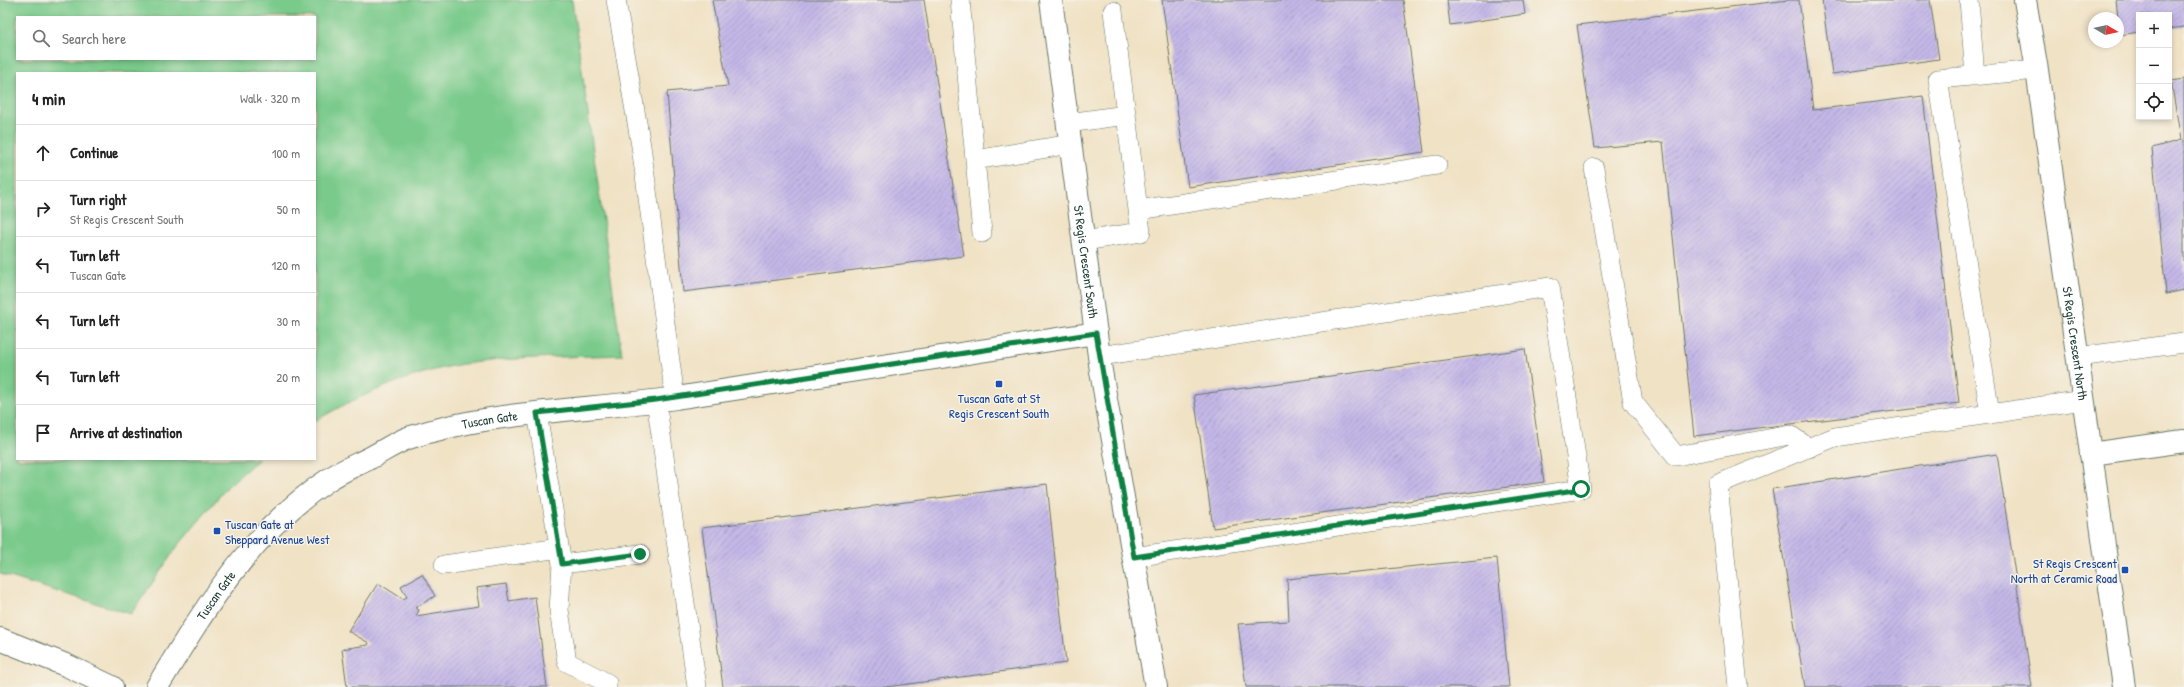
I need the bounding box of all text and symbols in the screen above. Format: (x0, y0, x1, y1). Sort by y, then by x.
north arrow (2088, 12, 2124, 48)
map controls (2136, 12, 2172, 120)
button: + (2136, 12, 2172, 48)
search box (16, 16, 316, 60)
icon: search (30, 27, 52, 49)
text: Search here (62, 28, 126, 49)
button: − (2136, 48, 2172, 84)
button: locate (2136, 84, 2172, 120)
text: 4 min (32, 87, 65, 110)
text: Walk · 320 m (240, 89, 300, 107)
icon: ahead (32, 142, 54, 164)
text: Continue (70, 142, 118, 163)
text: 100 m (272, 144, 300, 162)
text: Turn right (70, 189, 126, 210)
icon: right (32, 198, 54, 220)
text: 50 m (277, 200, 300, 218)
street label: St Regis Crescent South (1070, 204, 1103, 320)
text: St Regis Crescent South (70, 210, 183, 228)
text: Turn left (70, 245, 120, 266)
icon: left (32, 254, 54, 276)
text: 120 m (272, 256, 300, 274)
text: Tuscan Gate (70, 266, 126, 284)
street label: St Regis Crescent North (2059, 285, 2093, 402)
icon: left (32, 310, 54, 332)
text: Turn left (70, 310, 120, 331)
text: 30 m (277, 312, 300, 330)
icon: left (32, 366, 54, 388)
text: Turn left (70, 366, 120, 387)
text: 20 m (276, 368, 300, 386)
marker: Tuscan Gate at St Regis Crescent South (994, 379, 1004, 389)
place label: Tuscan Gate at St Regis Crescent South (949, 389, 1050, 422)
street label: Tuscan Gate (460, 406, 519, 433)
icon: arrive (32, 422, 54, 444)
text: Arrive at destination (70, 422, 182, 443)
route start (1572, 480, 1590, 498)
place label: Tuscan Gate at Sheppard Avenue West (225, 515, 330, 548)
marker: Tuscan Gate at Sheppard Avenue West (212, 526, 222, 536)
route end (631, 545, 649, 563)
place label: St Regis Crescent North at Ceramic Road (2011, 554, 2118, 587)
marker: St Regis Crescent North at Ceramic Road (2120, 565, 2130, 575)
street label: Tuscan Gate (192, 567, 239, 623)

